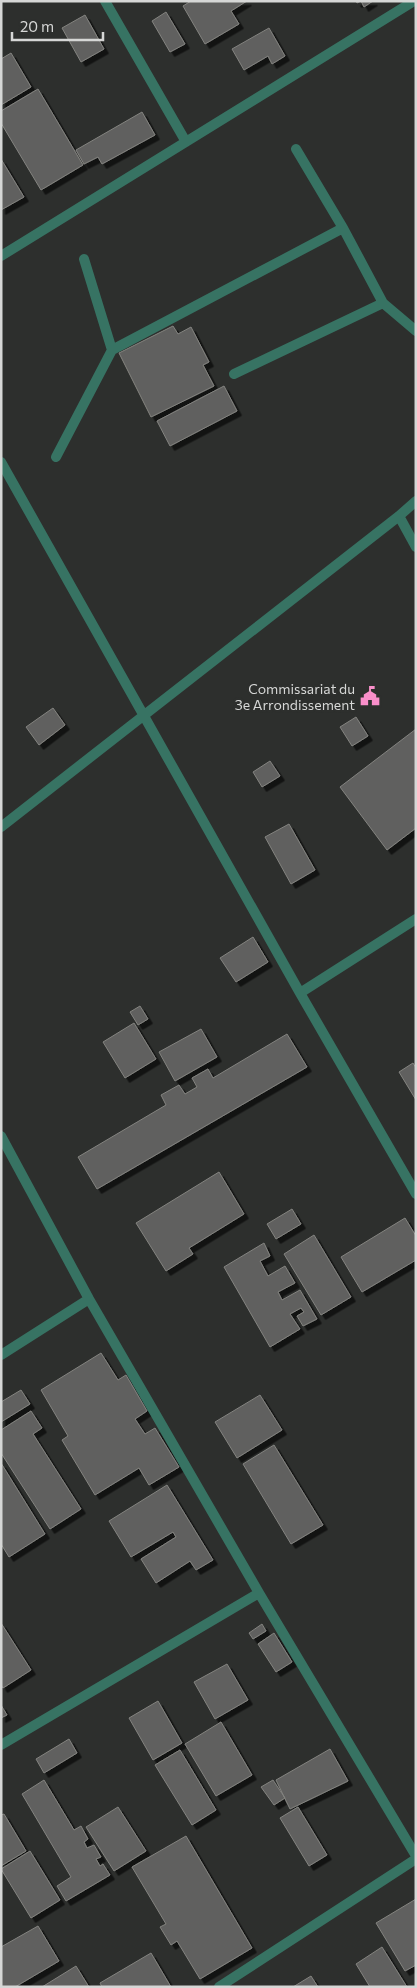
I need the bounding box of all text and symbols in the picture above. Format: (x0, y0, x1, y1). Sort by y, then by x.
scale bar (12, 10, 104, 42)
text: 20 m (20, 17, 54, 35)
place label: Commissariat du 3e Arrondissement (235, 680, 355, 713)
public building icon: Commissariat du 3e Arrondissement (359, 685, 381, 707)

